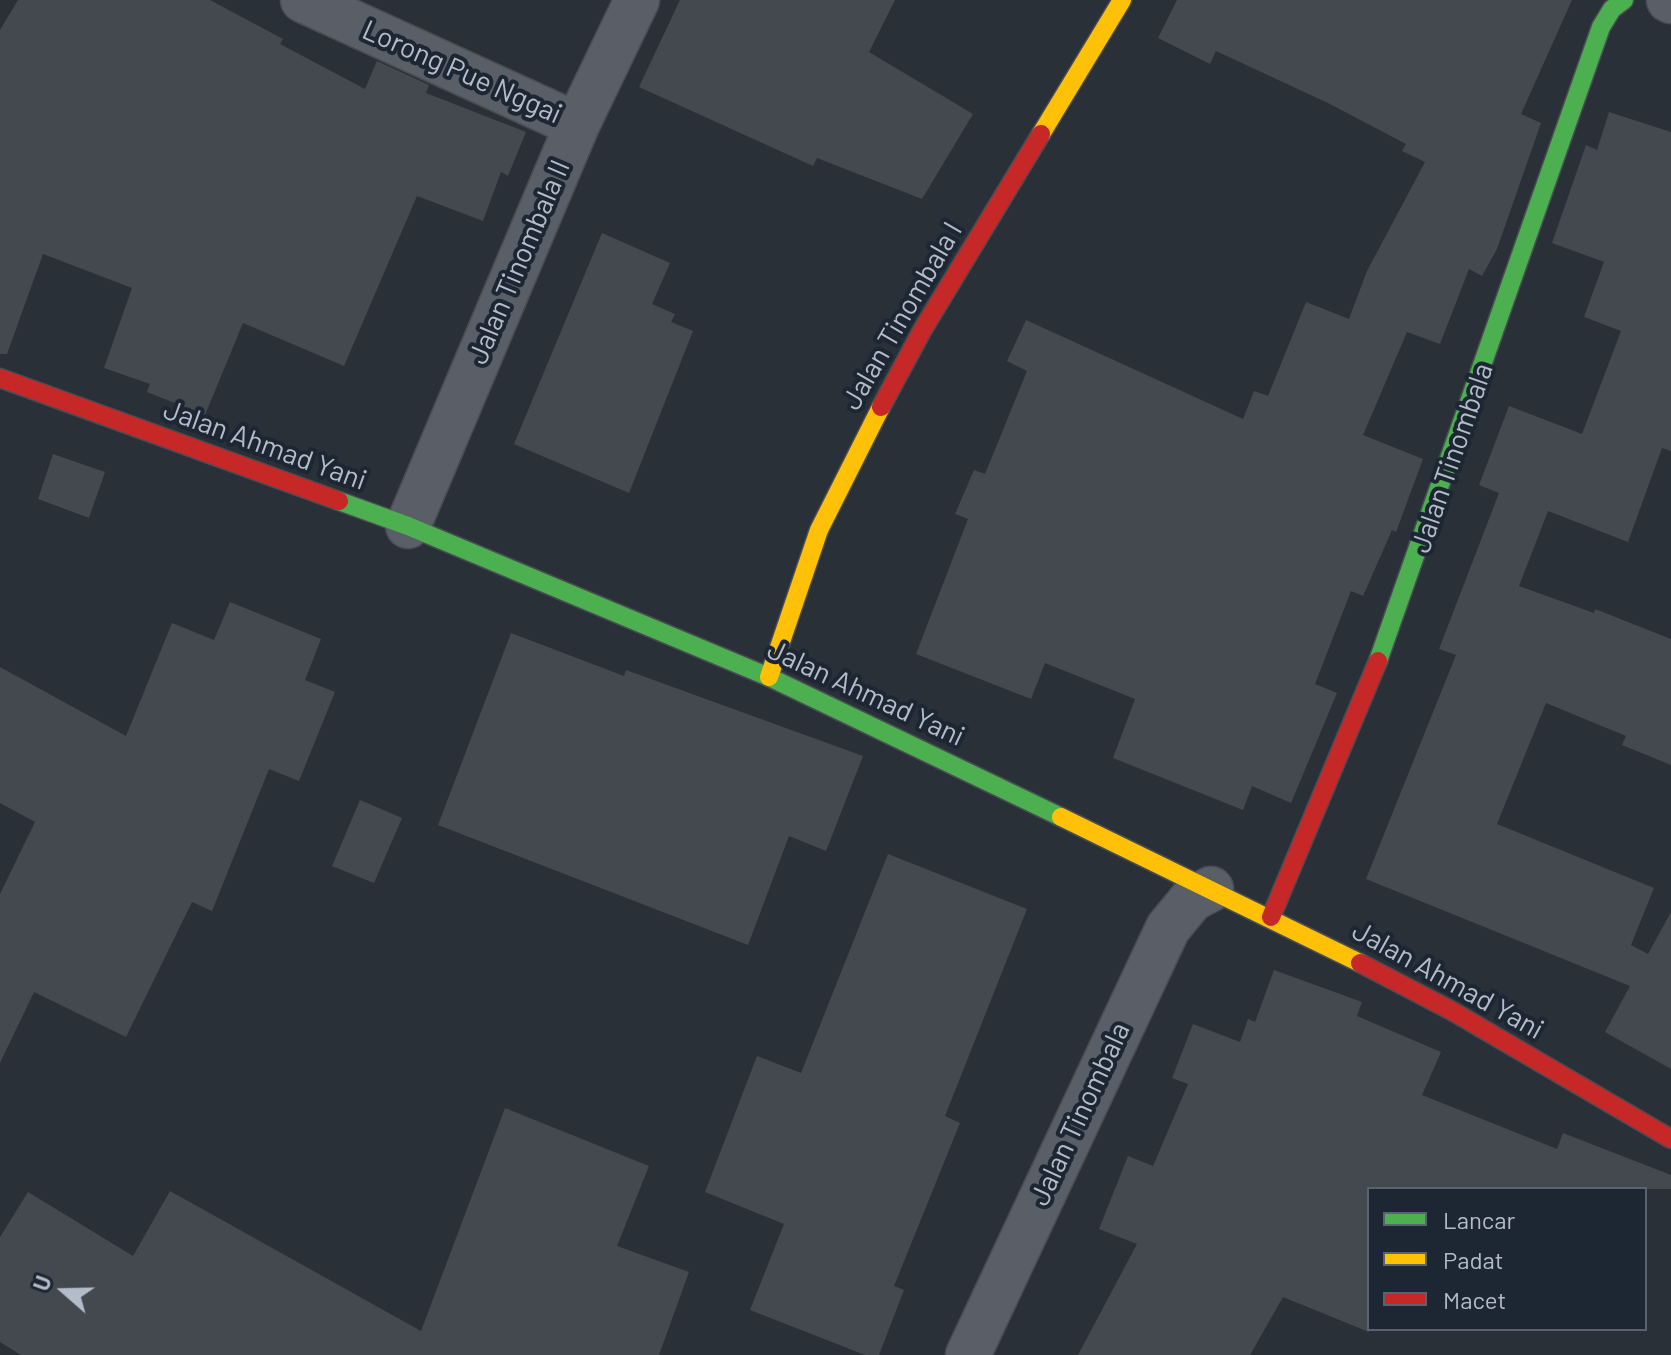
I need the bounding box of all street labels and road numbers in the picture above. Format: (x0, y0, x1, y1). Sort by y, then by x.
street label: Lorong Pue Nggai (357, 13, 567, 131)
street label: Jalan Tinombala II (461, 155, 577, 369)
street label: Jalan Tinombala I (835, 216, 969, 416)
street label: Jalan Tinombala (1404, 359, 1500, 557)
street label: Jalan Ahmad Yani (159, 393, 371, 497)
street label: Jalan Ahmad Yani (762, 633, 970, 753)
street label: Jalan Ahmad Yani (1346, 914, 1550, 1046)
street label: Jalan Tinombala (1023, 1017, 1137, 1211)

